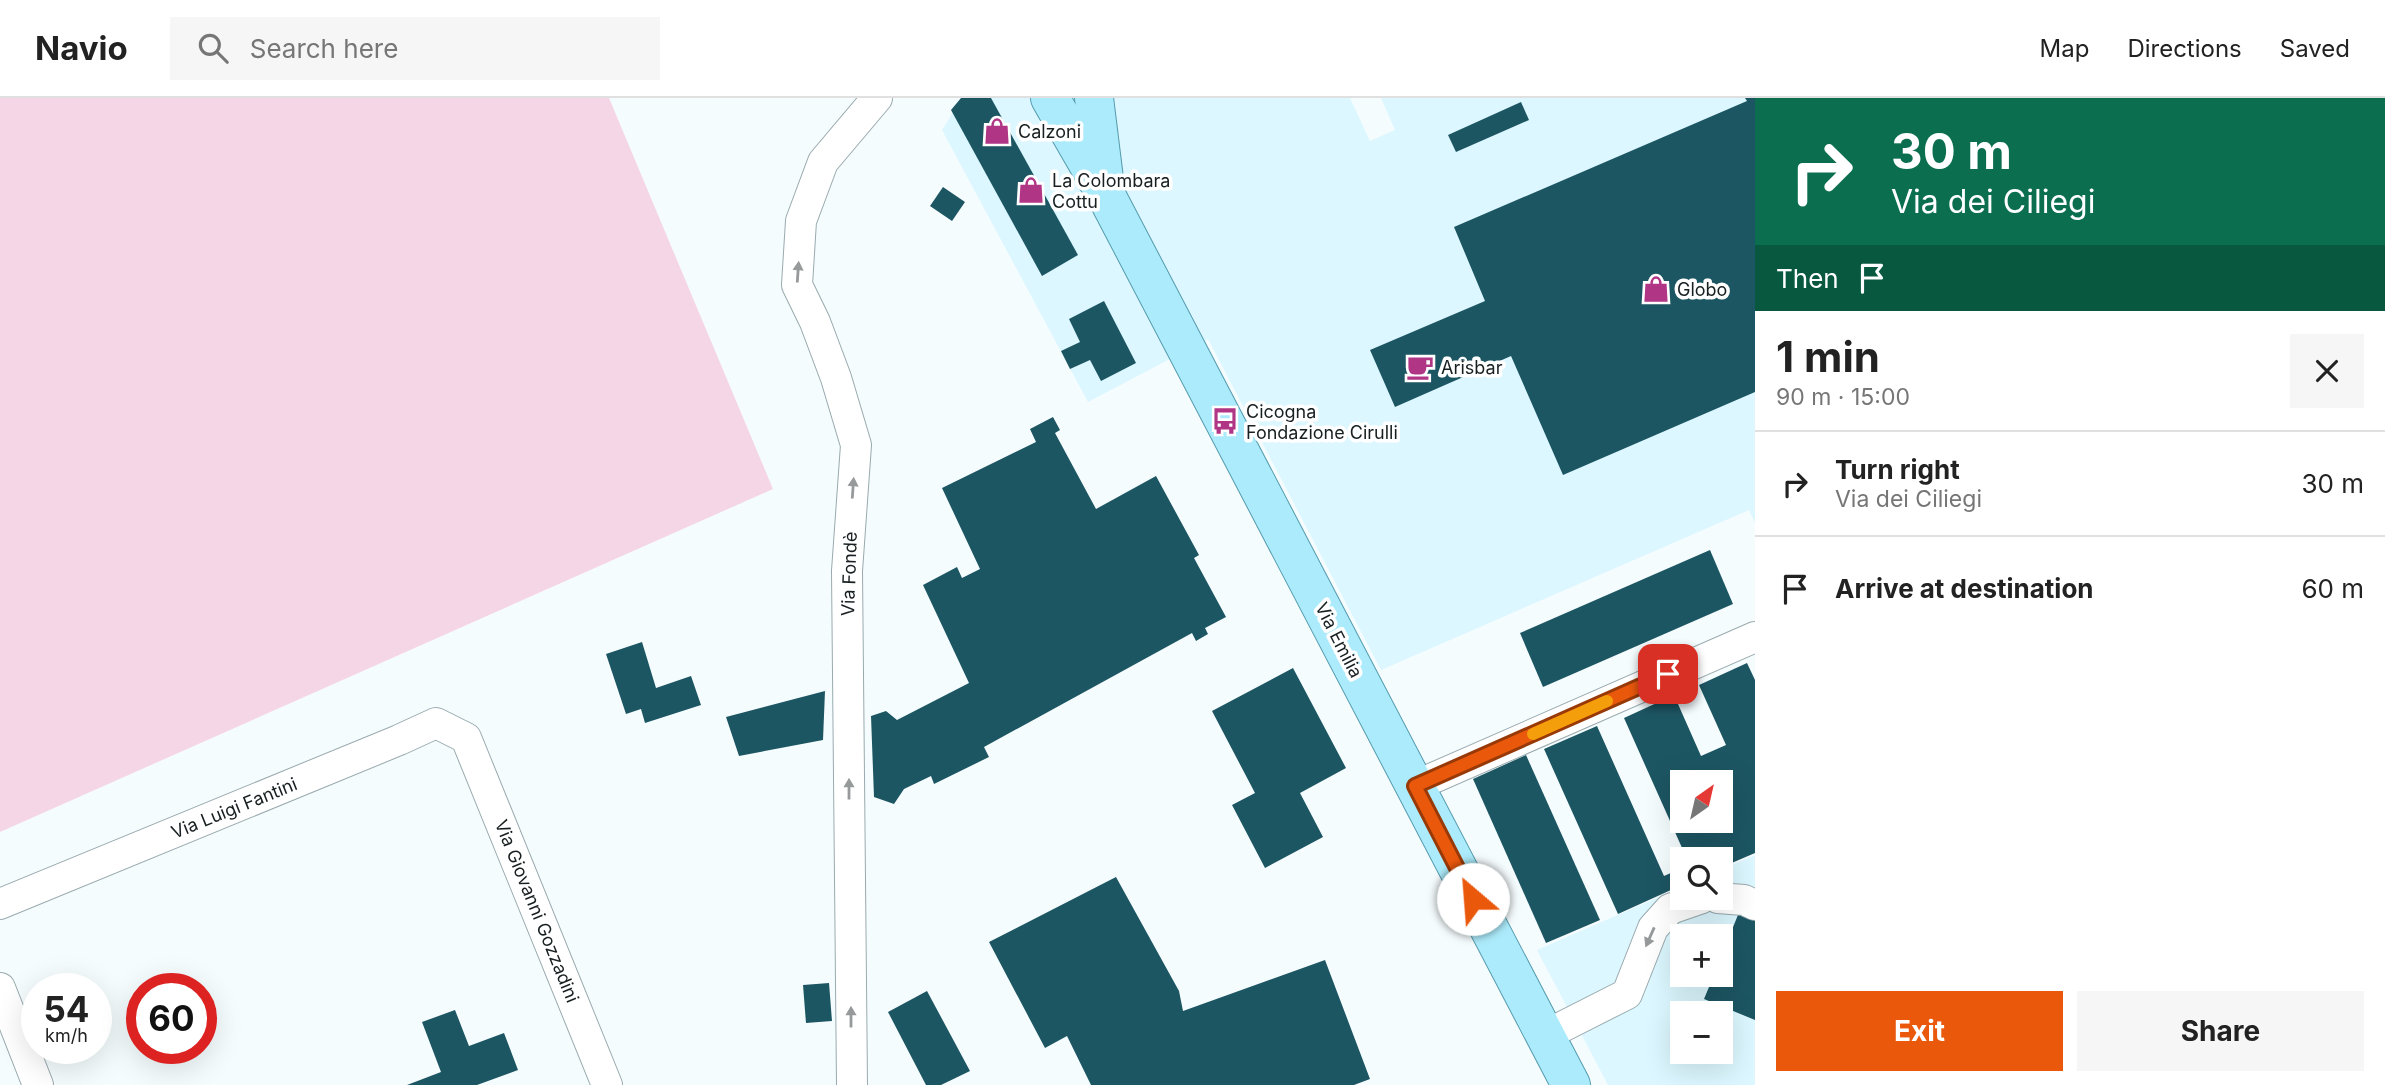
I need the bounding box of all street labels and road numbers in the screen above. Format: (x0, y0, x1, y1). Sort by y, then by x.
street label: Via Fondè (837, 531, 861, 617)
street label: Via Emilia (1311, 599, 1367, 681)
street label: Via Luigi Fantini (168, 773, 300, 843)
street label: Via Giovanni Gozzadini (491, 817, 583, 1005)

